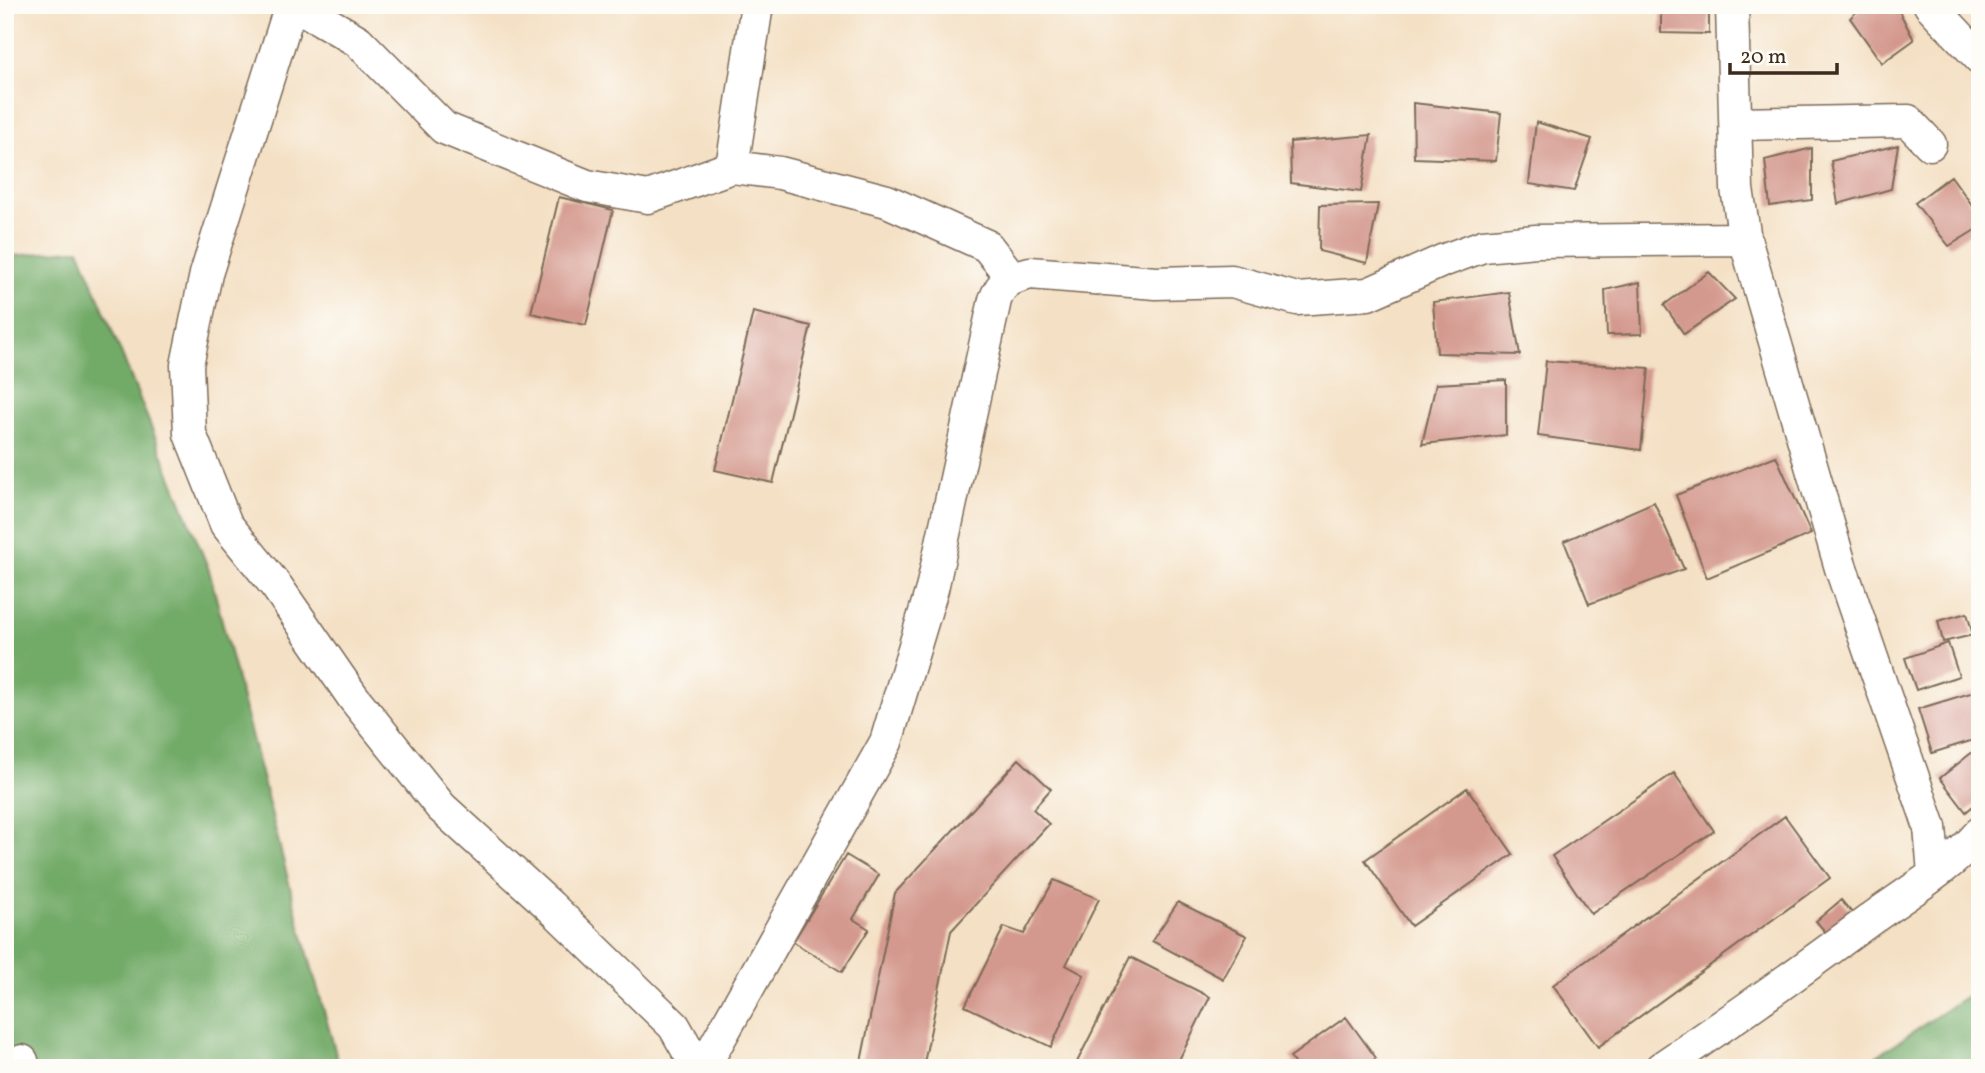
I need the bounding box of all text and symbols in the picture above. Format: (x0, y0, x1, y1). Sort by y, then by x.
scale bar (1730, 32, 1836, 76)
text: 20 m (1740, 43, 1786, 72)

